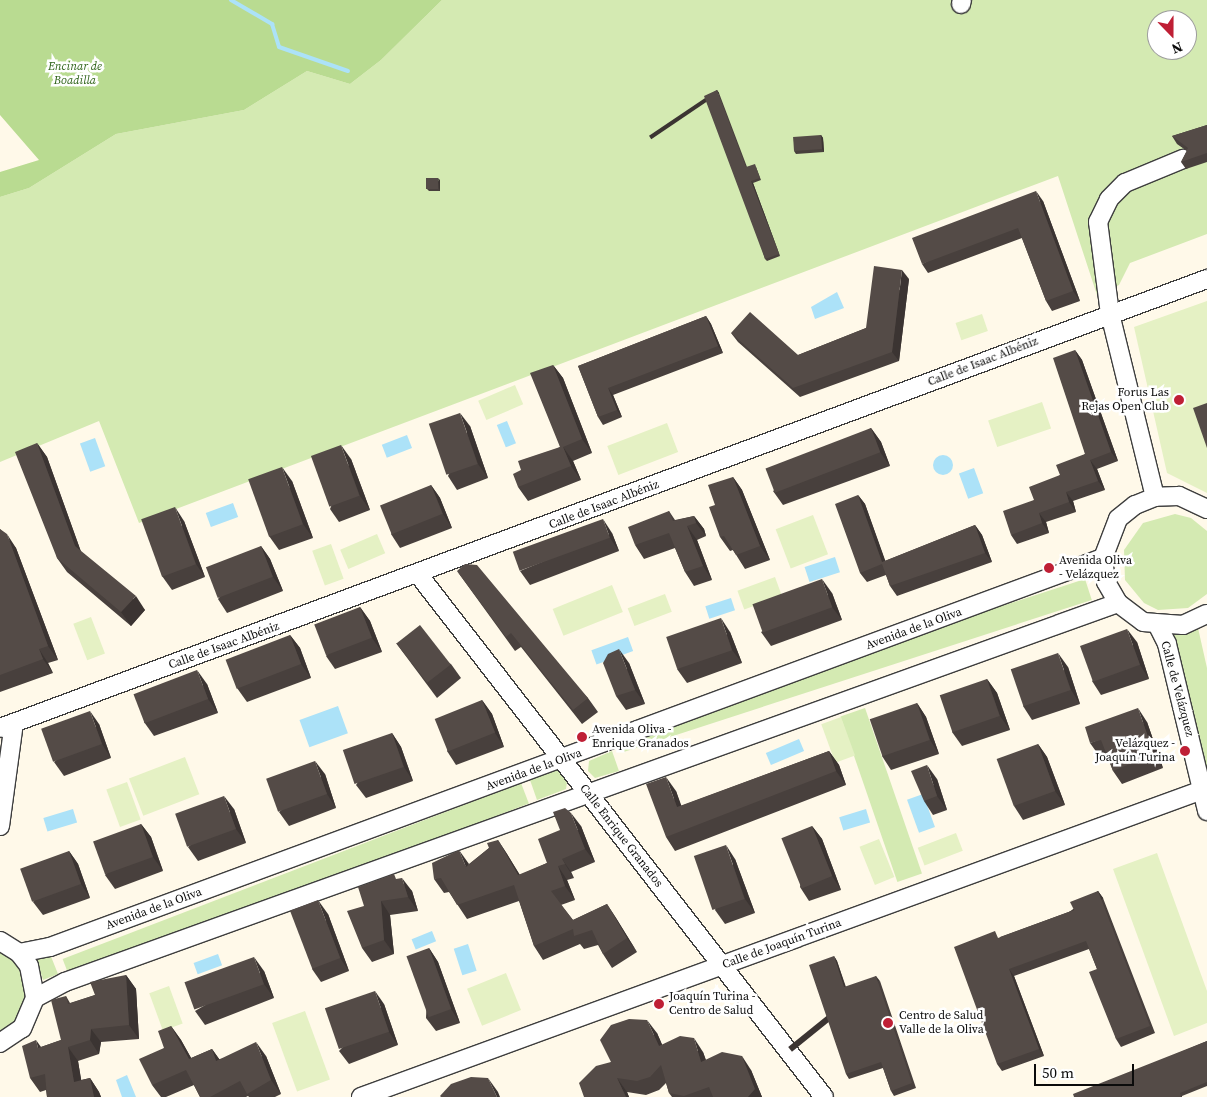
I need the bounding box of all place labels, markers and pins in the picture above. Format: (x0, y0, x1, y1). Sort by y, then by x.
place label: Forus Las Rejas Open Club (1081, 386, 1169, 414)
marker: Forus Las Rejas Open Club (1173, 394, 1185, 406)
place label: Avenida Oliva - Velázquez (1059, 554, 1132, 582)
marker: Avenida Oliva - Velázquez (1043, 562, 1055, 574)
place label: Avenida Oliva - Enrique Granados (592, 723, 689, 751)
marker: Avenida Oliva - Enrique Granados (576, 731, 588, 743)
place label: Velázquez - Joaquín Turina (1095, 737, 1175, 765)
marker: Velázquez - Joaquín Turina (1179, 745, 1191, 757)
place label: Joaquín Turina - Centro de Salud (669, 990, 756, 1018)
marker: Joaquín Turina - Centro de Salud (653, 998, 665, 1010)
place label: Centro de Salud Valle de la Oliva (899, 1009, 984, 1037)
marker: Centro de Salud Valle de la Oliva (881, 1016, 895, 1030)

